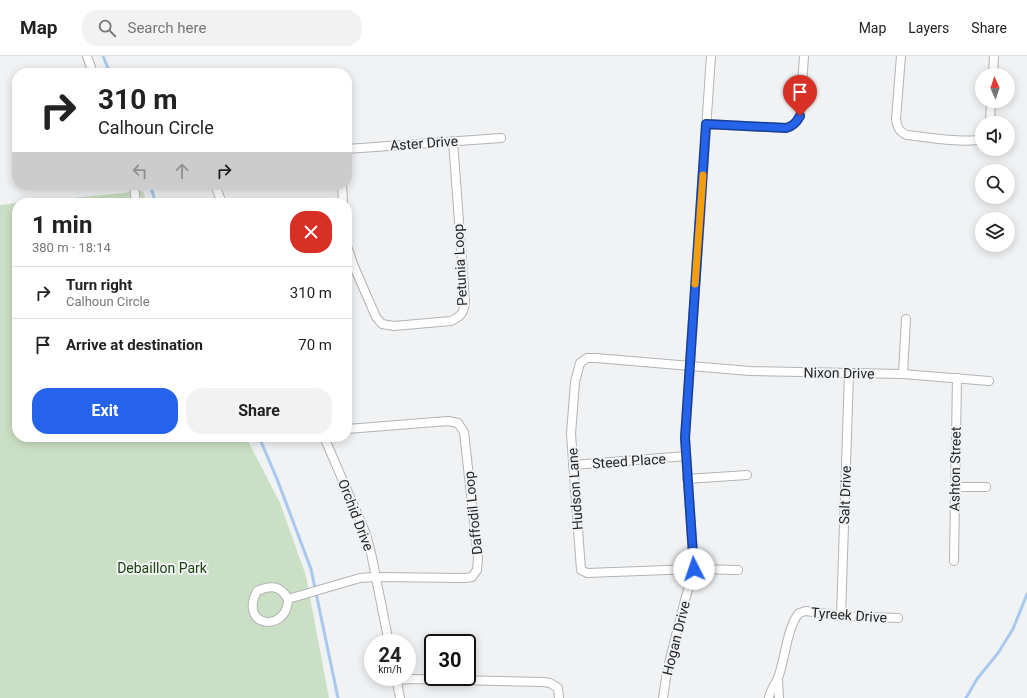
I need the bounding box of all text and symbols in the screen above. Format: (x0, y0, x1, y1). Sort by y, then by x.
search box (82, 10, 362, 46)
text: Map (20, 16, 58, 39)
icon: search (96, 17, 118, 39)
text: Search here (128, 19, 206, 37)
text: Map (859, 20, 886, 36)
text: Layers (908, 20, 949, 36)
text: Share (971, 20, 1007, 36)
north arrow (975, 68, 1015, 108)
map controls (975, 68, 1015, 252)
pin (783, 75, 817, 116)
icon: arrive (789, 81, 811, 103)
text: 310 m (98, 83, 177, 116)
icon: right (32, 84, 84, 136)
button: sound (975, 116, 1015, 156)
text: Calhoun Circle (98, 117, 214, 138)
street label: Aster Drive (390, 133, 458, 153)
icon: left (129, 160, 151, 182)
icon: ahead (171, 160, 193, 182)
icon: right (213, 160, 235, 182)
button: search (975, 164, 1015, 204)
text: 1 min (32, 211, 92, 239)
button: close (290, 211, 332, 253)
button: layers (975, 212, 1015, 252)
street label: Petunia Loop (450, 223, 470, 306)
text: 380 m · 18:14 (32, 240, 111, 255)
text: Turn right (66, 276, 132, 294)
icon: right (32, 282, 54, 304)
text: 310 m (290, 284, 332, 302)
text: Calhoun Circle (66, 294, 150, 309)
icon: arrive (32, 334, 54, 356)
text: Arrive at destination (66, 336, 203, 354)
text: 70 m (298, 336, 332, 354)
street label: Nixon Drive (803, 364, 875, 382)
button: Exit (32, 388, 178, 434)
button: Share (186, 388, 332, 434)
street label: Ashton Street (946, 426, 964, 511)
street label: Hudson Lane (564, 447, 586, 531)
street label: Steed Place (592, 450, 666, 472)
street label: Salt Drive (836, 465, 854, 525)
street label: Daffodil Loop (461, 470, 485, 556)
street label: Orchid Drive (335, 477, 377, 553)
position arrow (673, 548, 715, 590)
park label: Debaillon Park (117, 560, 208, 576)
street label: Hogan Drive (659, 599, 693, 677)
street label: Tyreek Drive (811, 604, 887, 626)
speed limit sign: 30 (424, 634, 476, 686)
text: 24 (379, 643, 401, 667)
text: km/h (378, 664, 402, 675)

